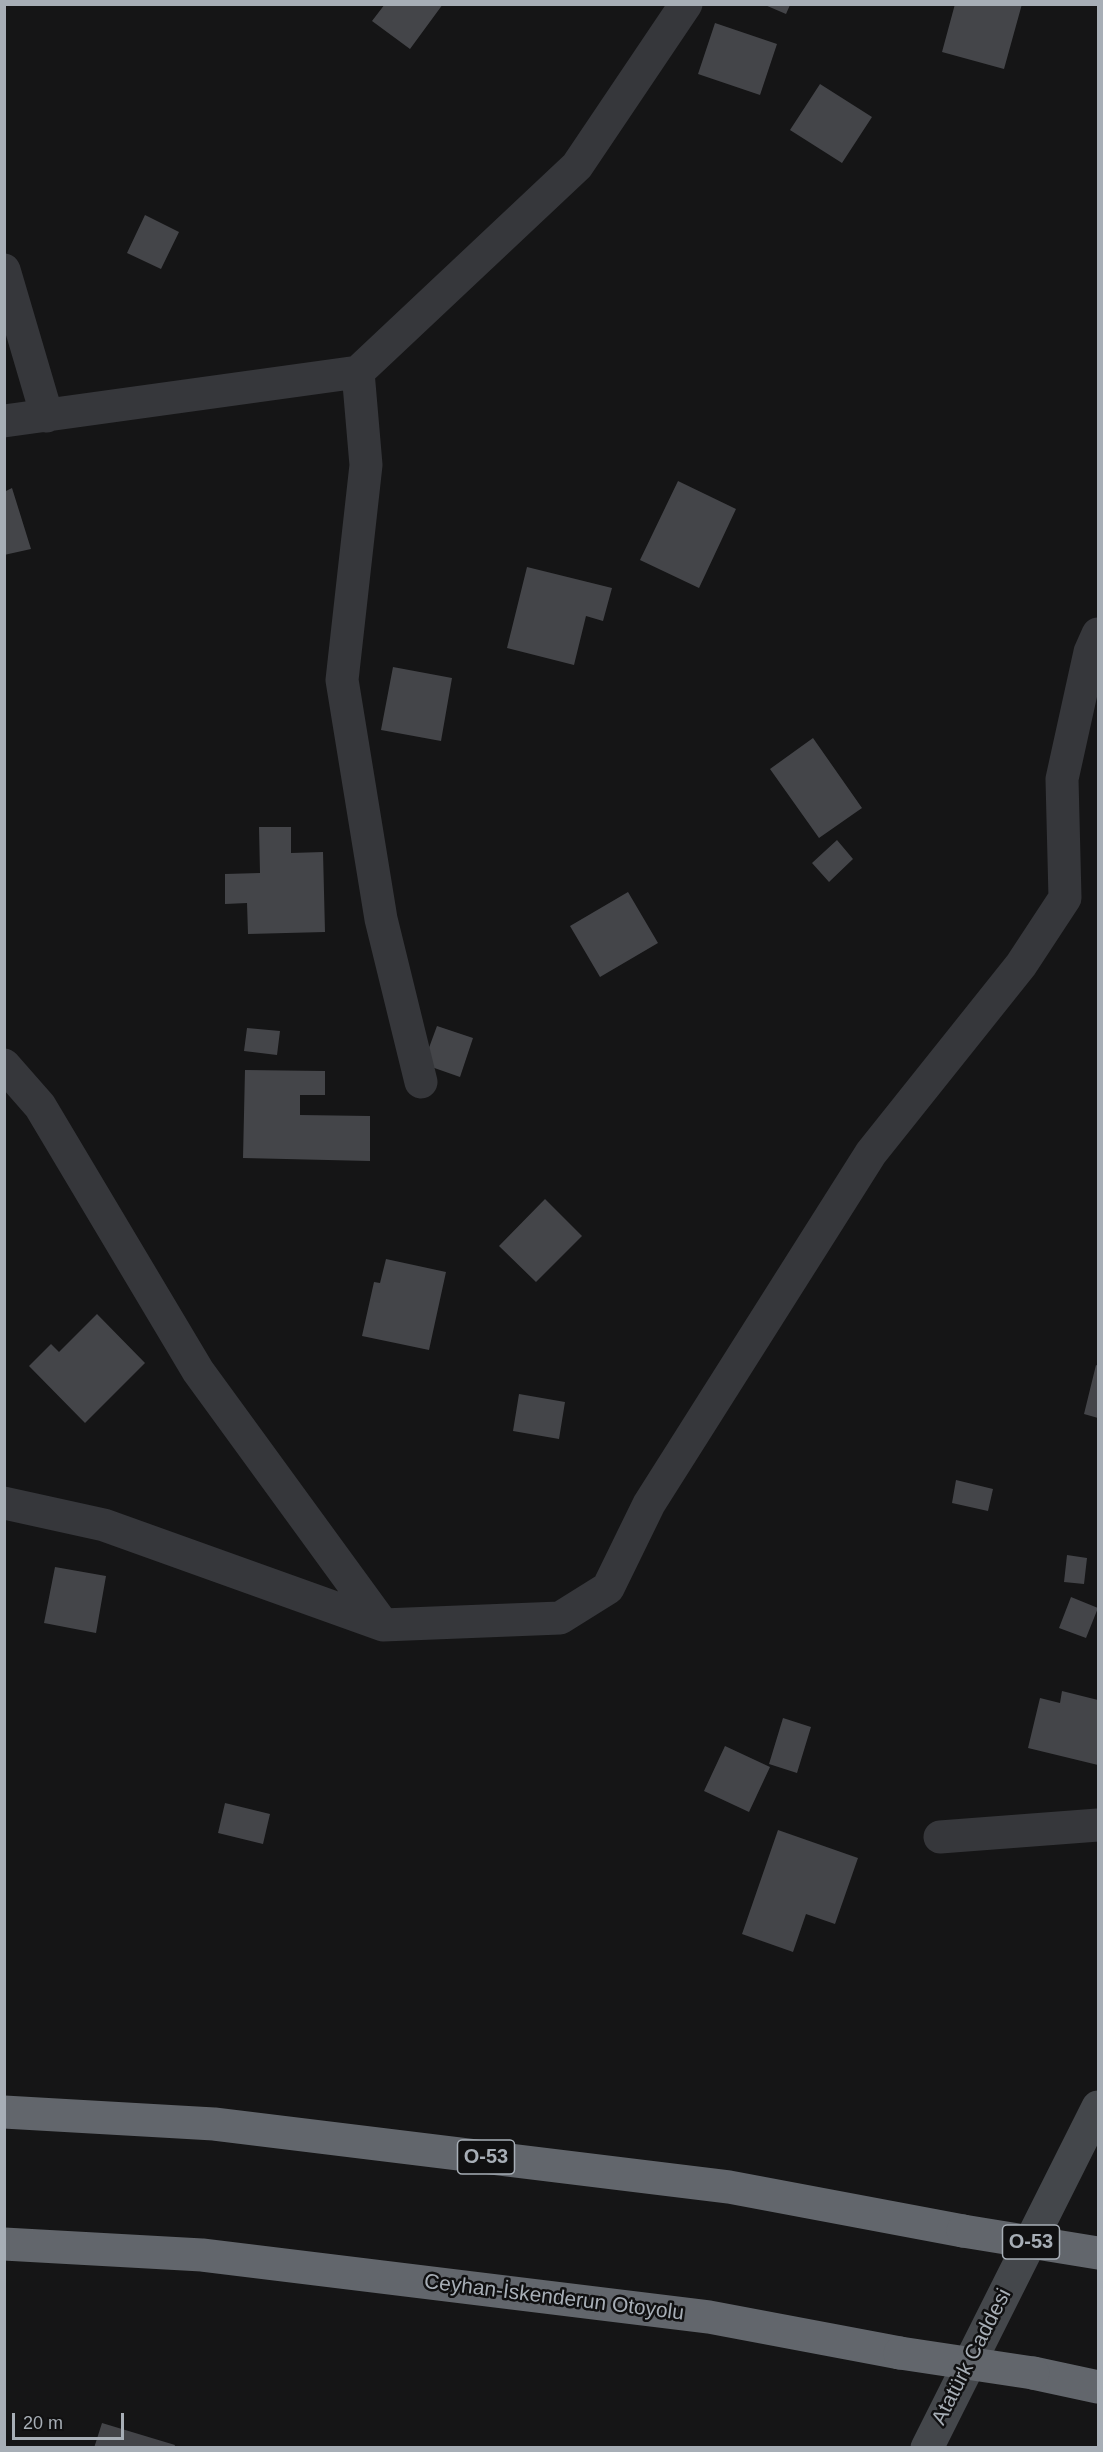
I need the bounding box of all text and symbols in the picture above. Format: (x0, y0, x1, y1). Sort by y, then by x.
road number: O-53 (458, 2140, 514, 2174)
road number: O-53 (1002, 2225, 1060, 2259)
street label: Ceyhan-İskenderun Otoyolu (423, 2270, 685, 2326)
street label: Atatürk Caddesi (927, 2285, 1017, 2429)
scale bar (15, 2401, 128, 2439)
text: 20 m (23, 2413, 63, 2433)

